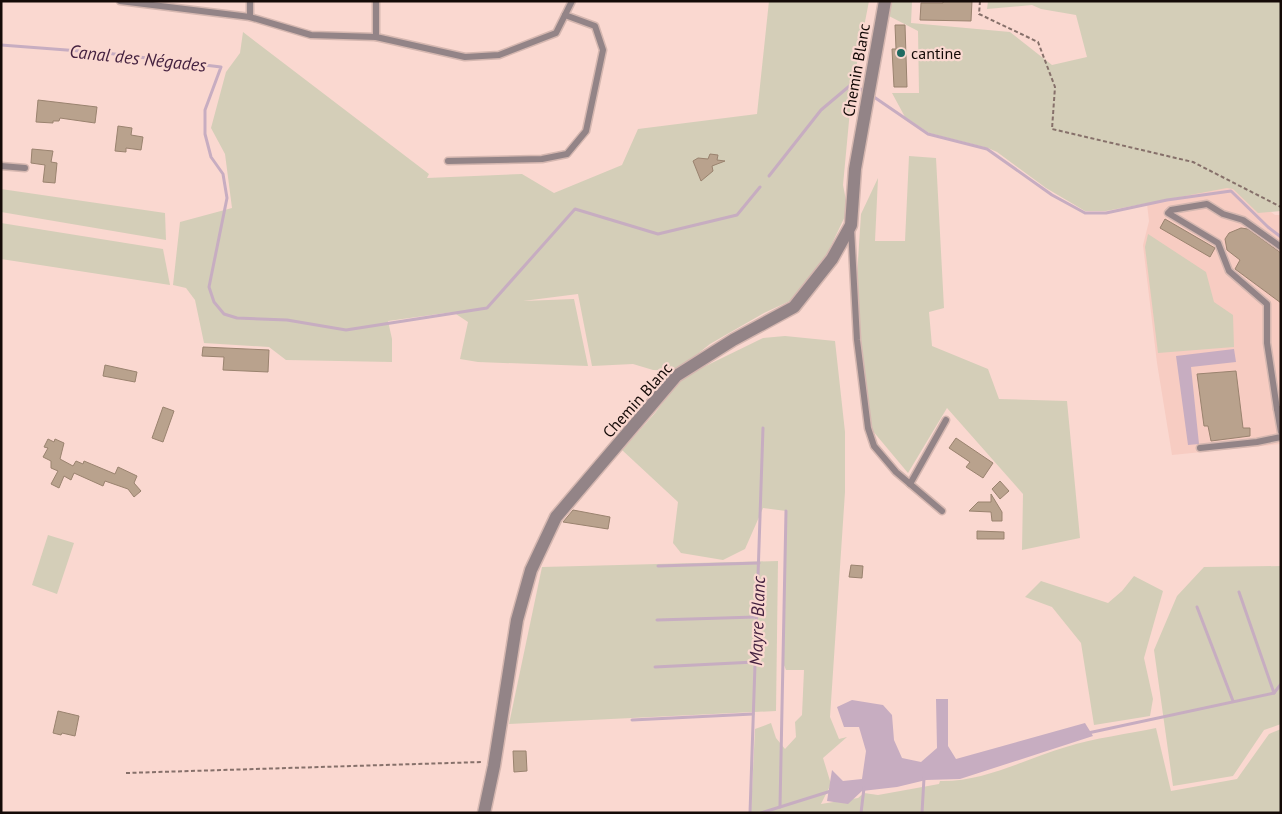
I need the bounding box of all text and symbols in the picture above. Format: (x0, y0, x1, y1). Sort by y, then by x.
street label: Chemin Blanc (838, 22, 874, 118)
water label: Canal des Négades (68, 39, 208, 77)
place label: cantine (911, 43, 962, 63)
marker: cantine (895, 47, 907, 59)
street label: Chemin Blanc (598, 358, 676, 442)
water label: Mayre Blanc (744, 575, 770, 666)

